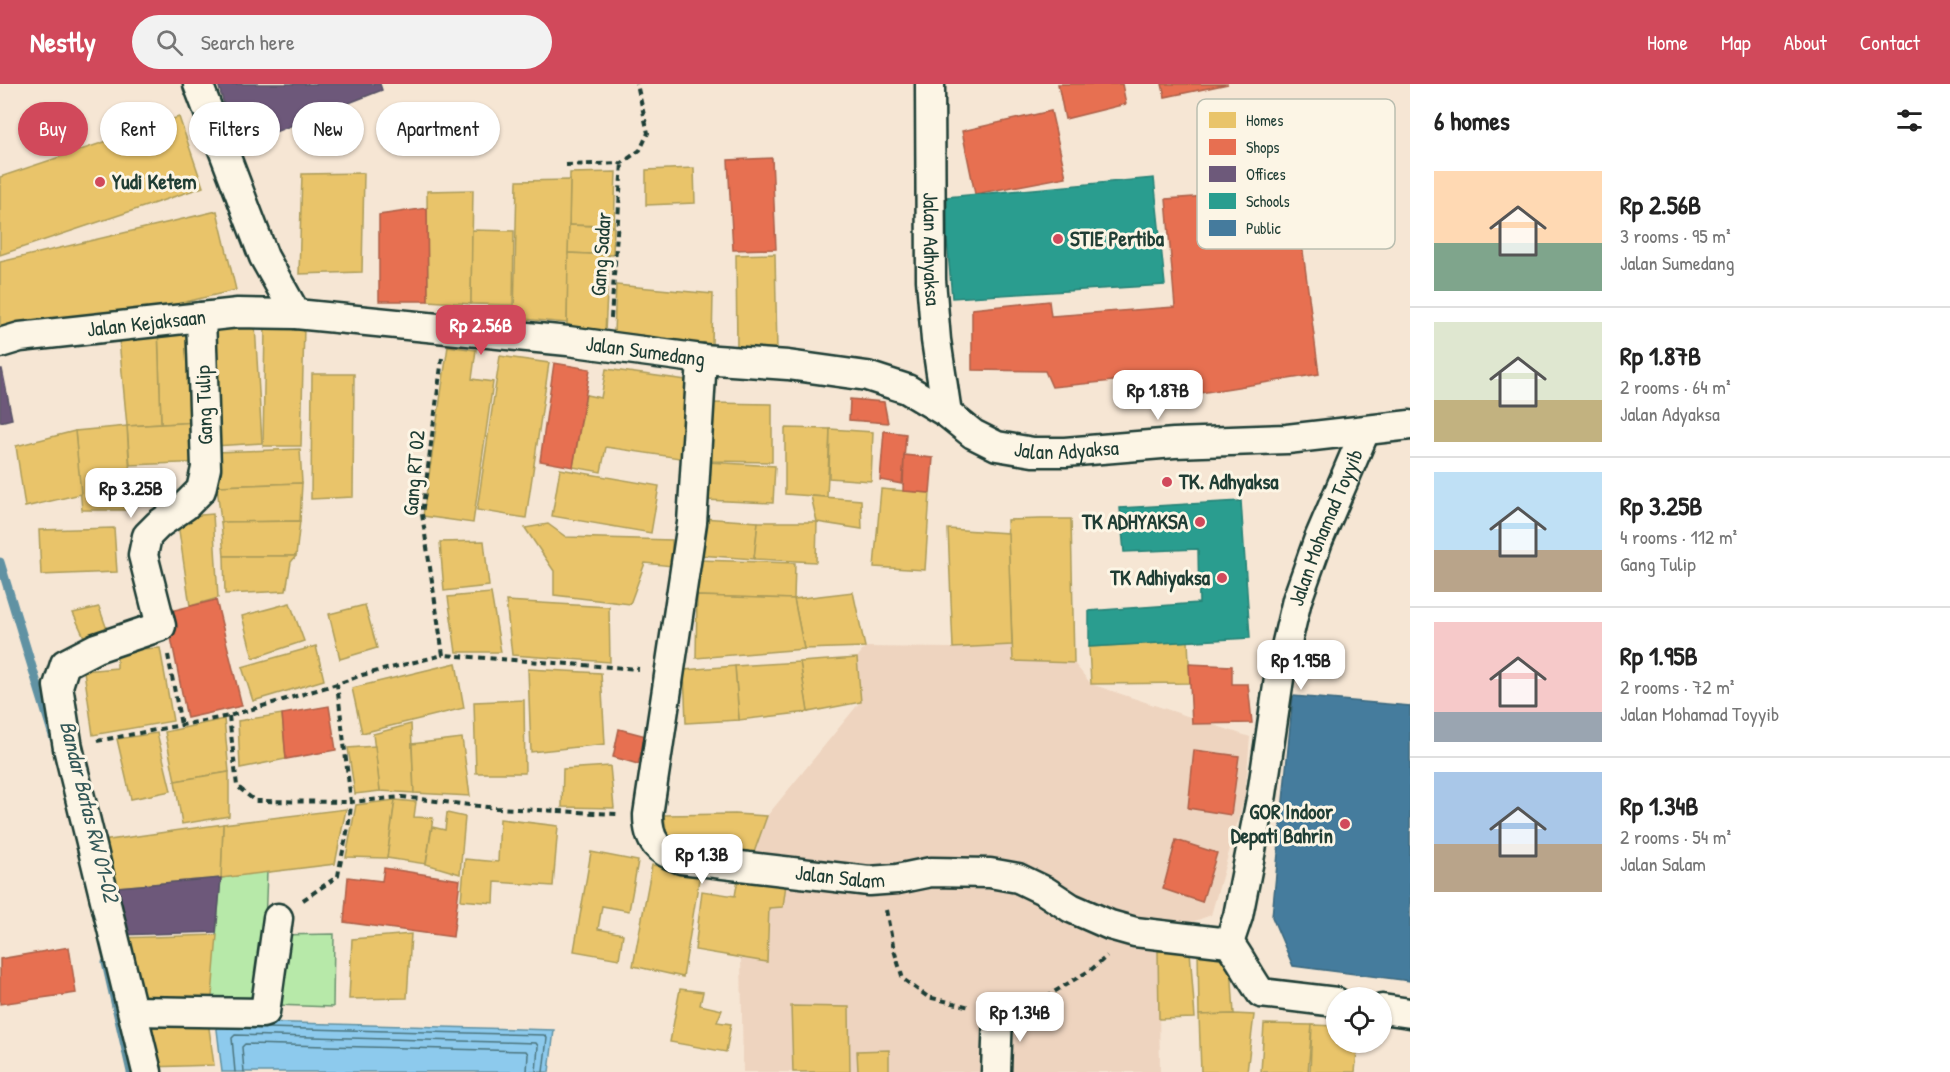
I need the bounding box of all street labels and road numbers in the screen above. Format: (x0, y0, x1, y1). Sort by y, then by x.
street label: Jalan Adhyaksa (917, 192, 948, 307)
street label: Gang Sadar (583, 211, 618, 297)
street label: Jalan Kejaksaan (85, 302, 207, 344)
street label: Jalan Sumedang (584, 329, 707, 373)
street label: Gang Tulip (188, 365, 219, 445)
street label: Gang RT 02 (395, 429, 432, 517)
street label: Jalan Adyaksa (1012, 433, 1120, 466)
street label: Jalan Mohamad Toyyib (1281, 444, 1370, 609)
street label: Jalan Salam (794, 857, 886, 895)

